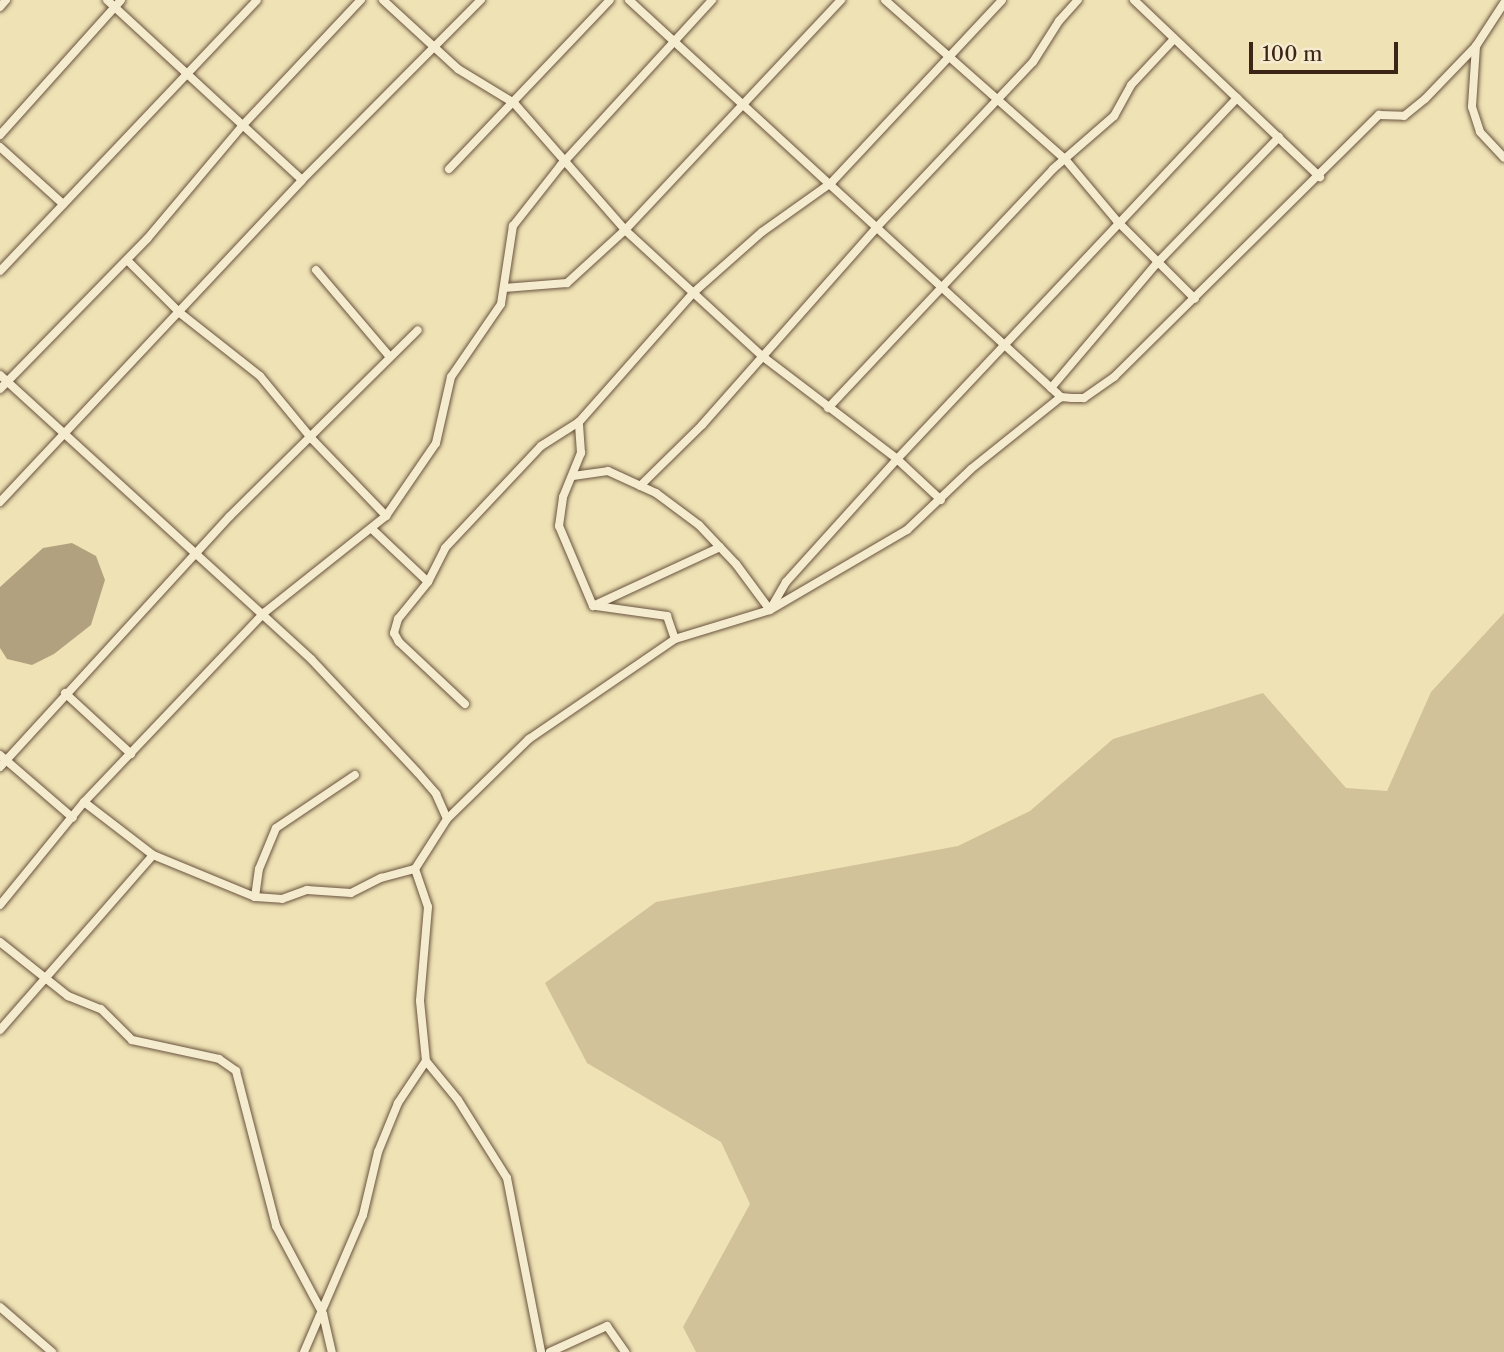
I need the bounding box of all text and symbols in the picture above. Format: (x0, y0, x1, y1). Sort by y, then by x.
scale bar (1252, 28, 1401, 72)
text: 100 m (1262, 41, 1323, 66)

